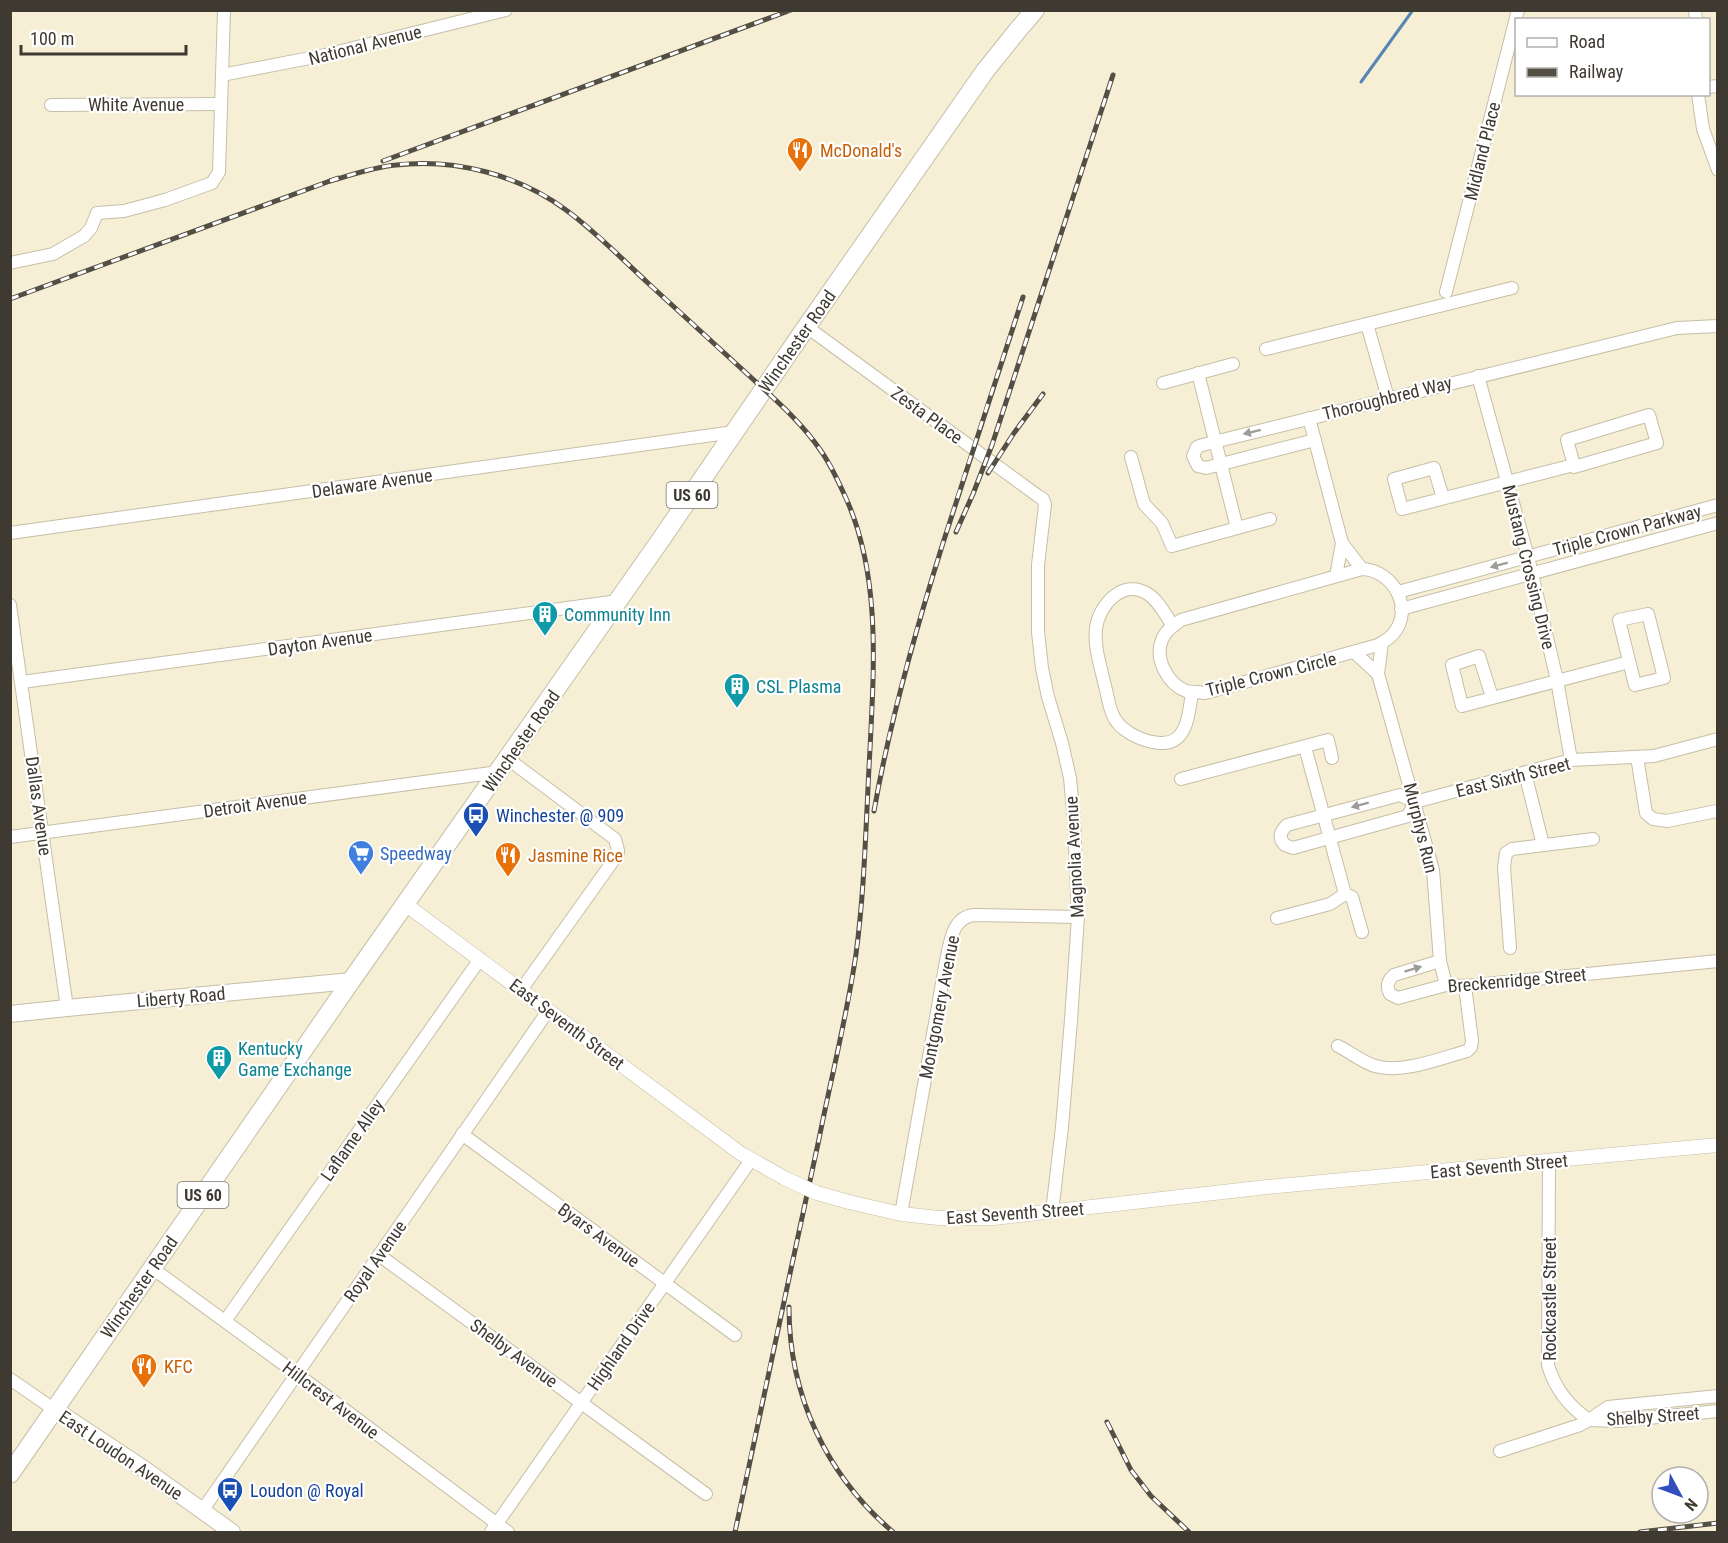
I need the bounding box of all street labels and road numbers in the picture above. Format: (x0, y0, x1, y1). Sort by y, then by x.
street label: National Avenue (306, 21, 424, 69)
street label: White Avenue (88, 94, 184, 115)
street label: Midland Place (1460, 100, 1504, 202)
street label: Winchester Road (754, 286, 840, 396)
street label: Thoroughbred Way (1320, 372, 1454, 424)
street label: Zesta Place (887, 382, 967, 448)
street label: Delaware Avenue (310, 464, 434, 502)
road number: US 60 (666, 482, 718, 508)
street label: Mustang Crossing Drive (1498, 483, 1560, 651)
street label: Triple Crown Parkway (1550, 500, 1704, 560)
street label: Dayton Avenue (266, 624, 374, 660)
street label: Triple Crown Circle (1204, 648, 1338, 700)
street label: Winchester Road (478, 686, 564, 796)
street label: East Sixth Street (1454, 753, 1572, 801)
street label: Dallas Avenue (22, 755, 56, 857)
street label: Murphys Run (1400, 781, 1442, 875)
street label: Detroit Avenue (202, 786, 308, 822)
street label: Magnolia Avenue (1060, 796, 1088, 918)
street label: Montgomery Avenue (915, 933, 963, 1081)
street label: Breckenridge Street (1447, 963, 1587, 997)
street label: East Seventh Street (506, 974, 628, 1074)
street label: Liberty Road (136, 983, 226, 1011)
street label: Laflame Alley (316, 1094, 388, 1185)
street label: East Seventh Street (1429, 1150, 1569, 1182)
road number: US 60 (178, 1182, 228, 1208)
street label: Byars Avenue (554, 1198, 644, 1272)
street label: East Seventh Street (945, 1198, 1085, 1228)
street label: Royal Avenue (339, 1216, 411, 1306)
street label: Winchester Road (96, 1232, 182, 1342)
street label: Rockcastle Street (1539, 1237, 1560, 1361)
street label: Highland Drive (583, 1298, 659, 1394)
street label: Shelby Avenue (466, 1314, 562, 1392)
street label: Hillcrest Avenue (279, 1357, 383, 1443)
street label: Shelby Street (1606, 1402, 1700, 1430)
street label: East Loudon Avenue (55, 1406, 187, 1504)

